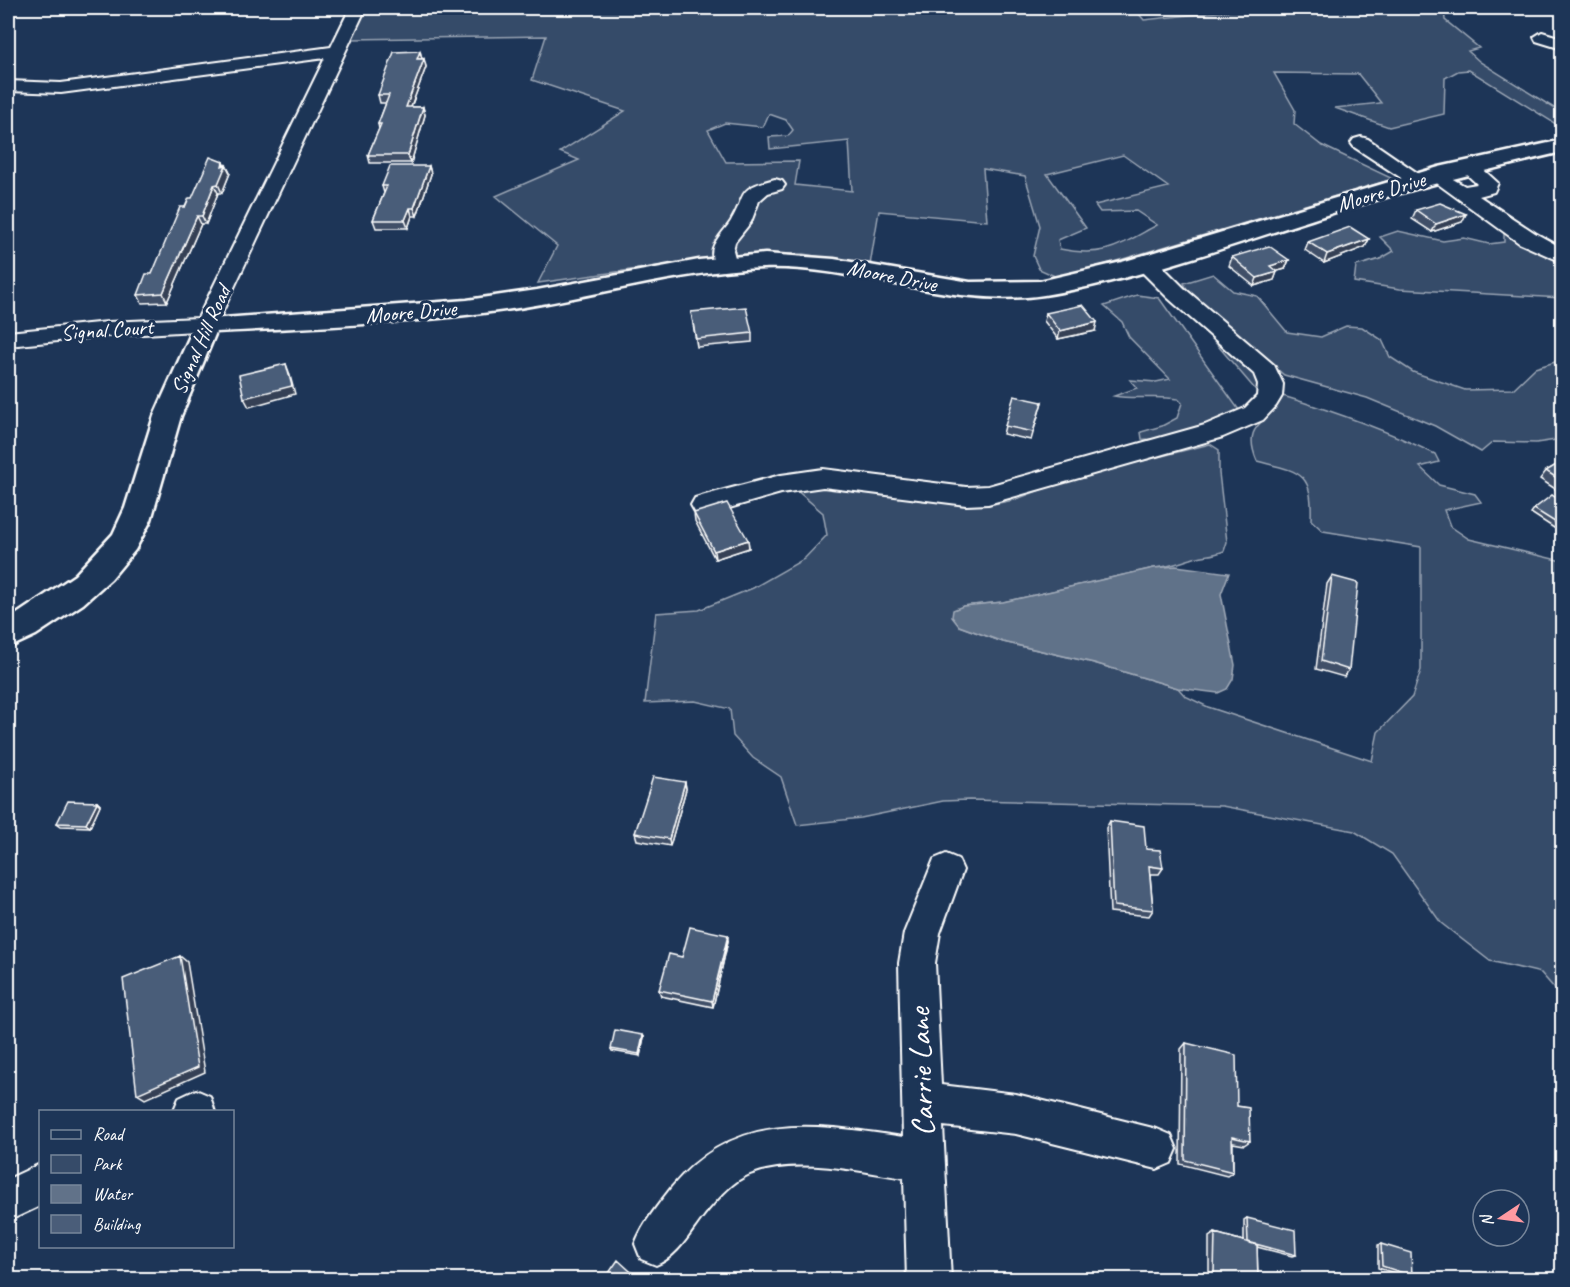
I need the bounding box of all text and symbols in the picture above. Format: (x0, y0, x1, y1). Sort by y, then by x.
street label: Moore Drive (1333, 165, 1430, 219)
street label: Moore Drive (845, 254, 941, 299)
street label: Signal Hill Road (165, 278, 239, 399)
street label: Moore Drive (364, 294, 459, 330)
street label: Signal Court (60, 313, 157, 347)
street label: Carrie Lane (898, 1004, 944, 1137)
legend (39, 1110, 234, 1248)
text: Road (93, 1123, 126, 1145)
text: Park (93, 1153, 123, 1175)
text: Water (93, 1183, 134, 1205)
north arrow (1471, 1188, 1531, 1248)
text: N (1476, 1211, 1498, 1228)
text: Building (93, 1213, 142, 1235)

